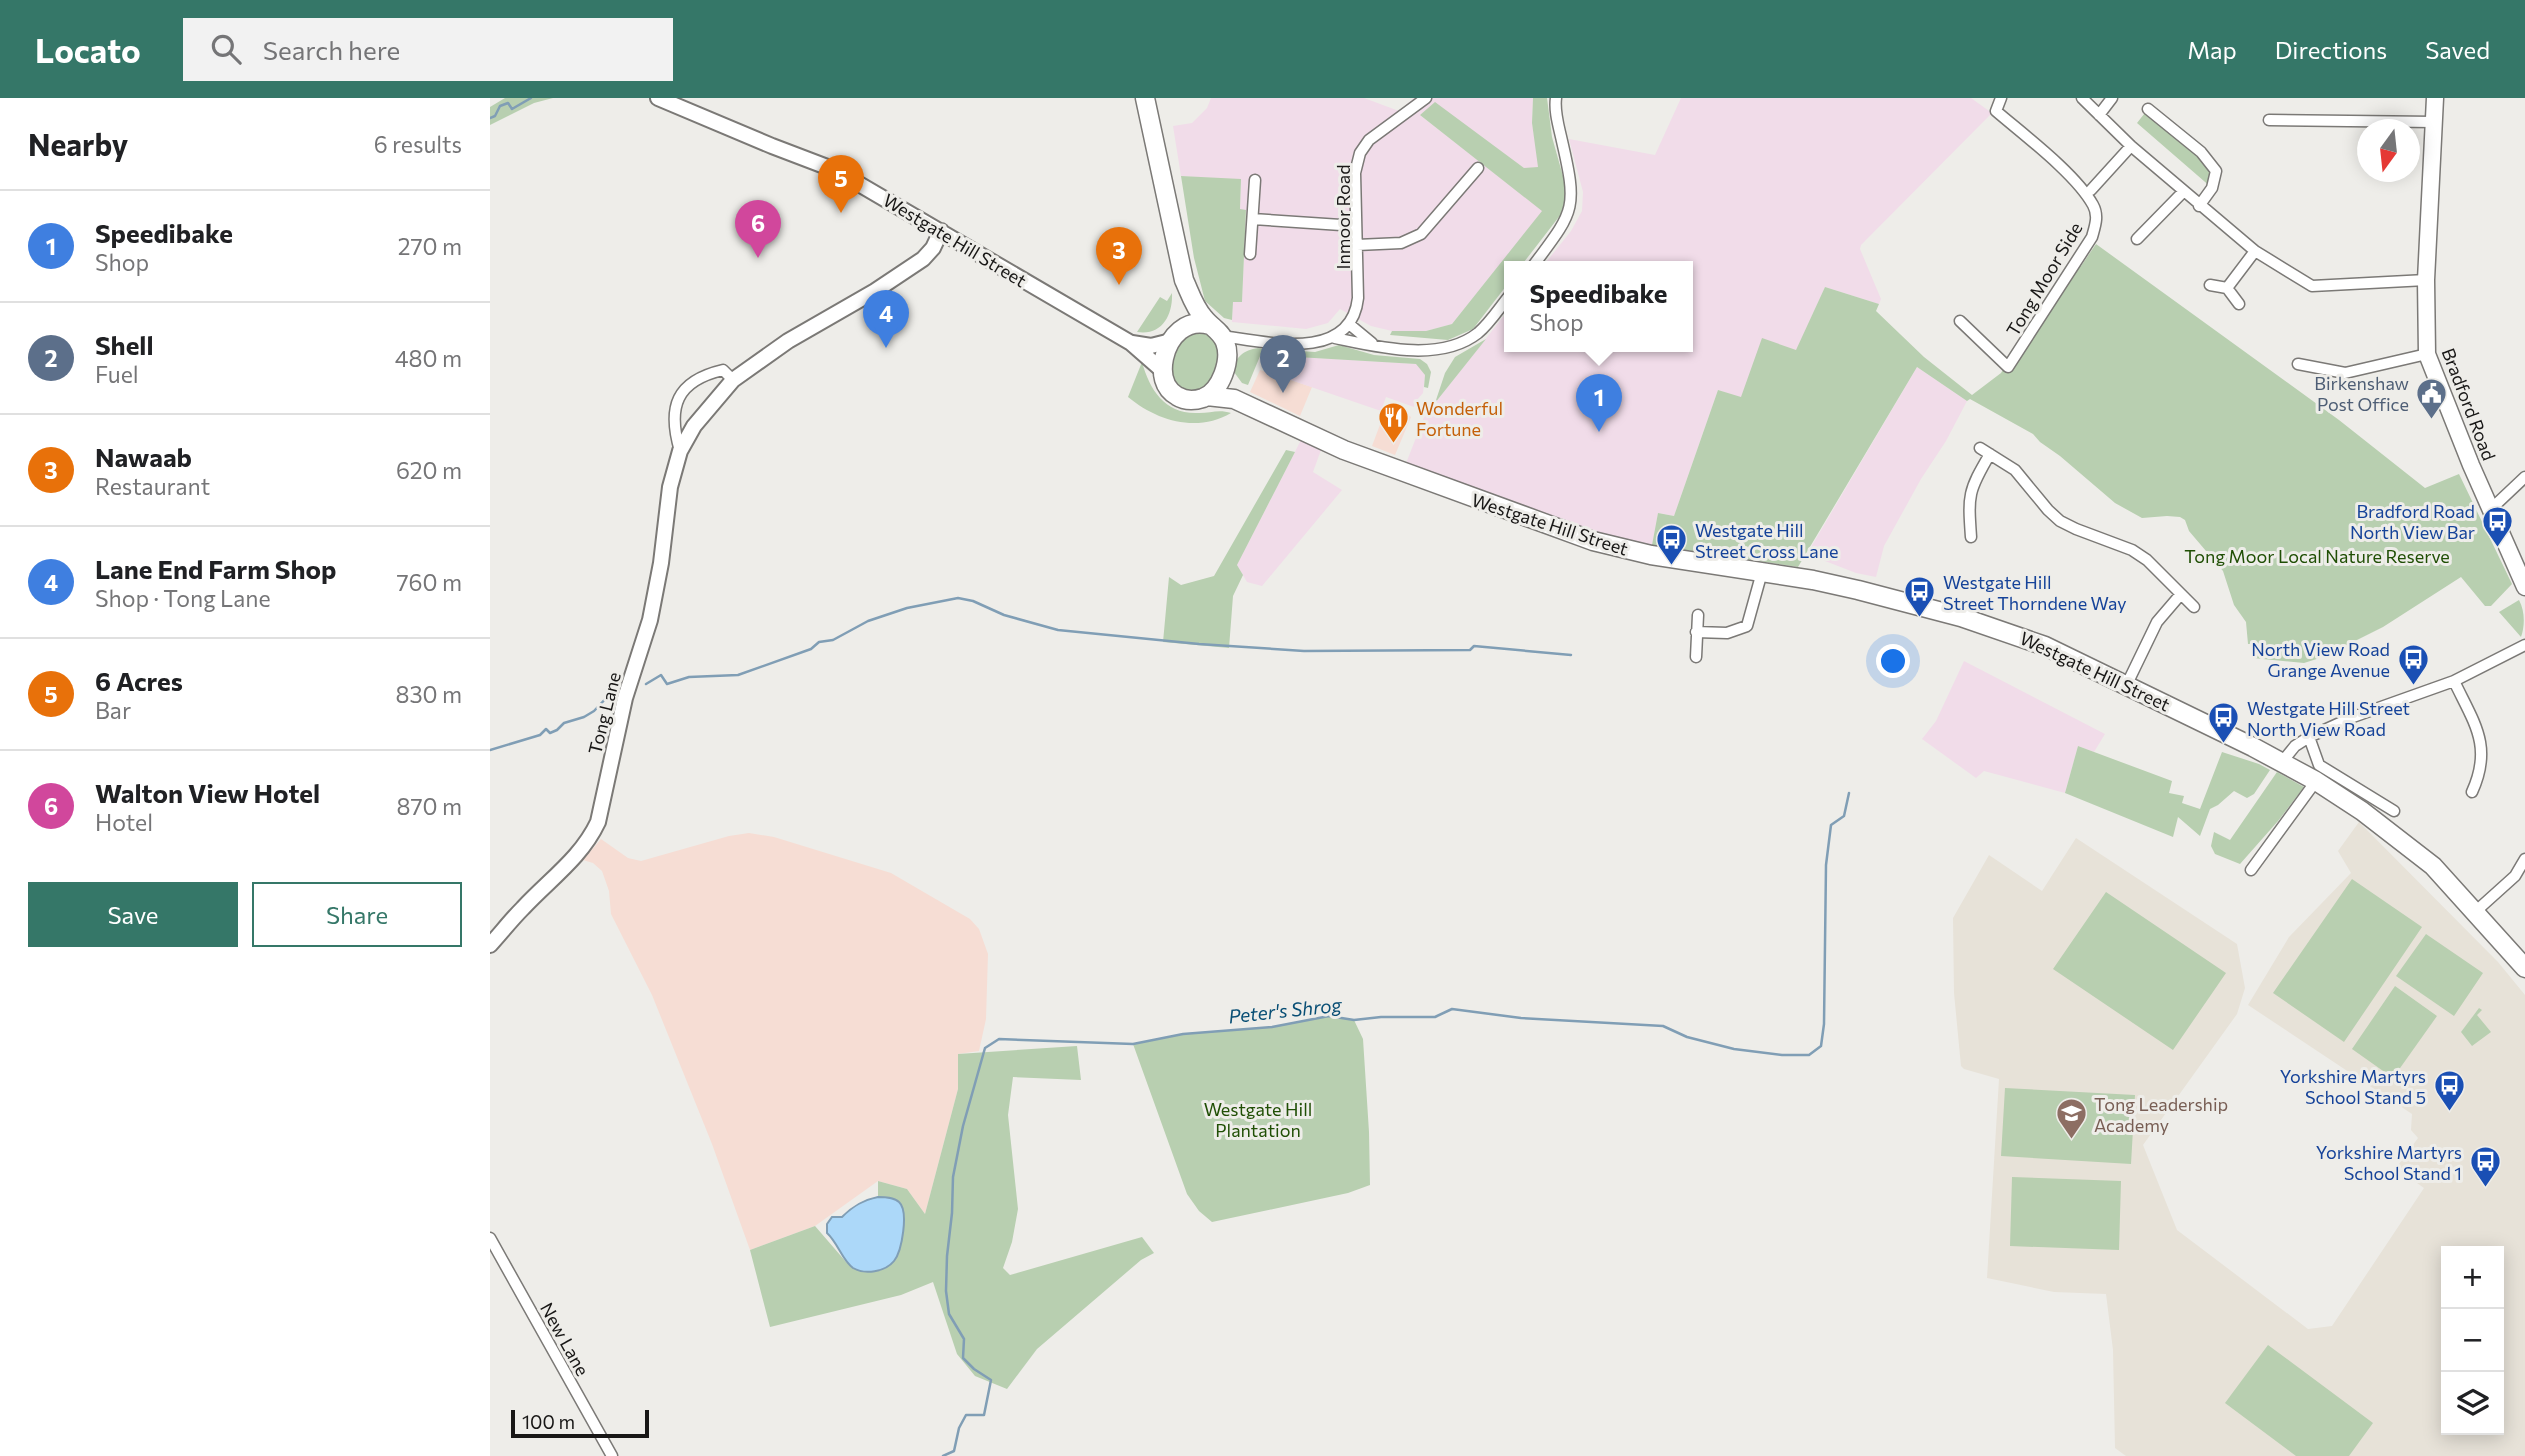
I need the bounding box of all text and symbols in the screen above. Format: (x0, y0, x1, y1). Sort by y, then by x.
search box (183, 18, 673, 81)
text: Locato (35, 29, 141, 70)
icon: search (207, 30, 245, 68)
text: Search here (263, 34, 400, 65)
text: Map (2187, 35, 2237, 64)
text: Directions (2275, 35, 2387, 64)
text: Saved (2425, 35, 2490, 64)
north arrow (2357, 119, 2420, 182)
text: Nearby (28, 125, 128, 162)
text: 6 results (374, 130, 462, 158)
pin: 5 (818, 155, 864, 213)
street label: Inmoor Road (1332, 164, 1354, 270)
street label: Westgate Hill Street (880, 189, 1030, 291)
pin: 6 (735, 200, 781, 258)
text: Speedibake (95, 217, 233, 248)
street label: Tong Moor Side (2001, 218, 2087, 340)
pin: 3 (1096, 227, 1142, 285)
text: 1 (46, 232, 56, 260)
text: 270 m (398, 232, 462, 260)
text: Shop (95, 248, 149, 276)
popup (1504, 261, 1693, 352)
text: Speedibake (1530, 277, 1667, 308)
pin: 4 (863, 290, 909, 348)
text: Shop (1530, 308, 1584, 336)
text: Shell (95, 329, 154, 360)
pin: 2 (1260, 335, 1306, 393)
text: 2 (44, 344, 58, 372)
text: 480 m (395, 344, 462, 372)
street label: Bradford Road (2437, 345, 2501, 463)
text: Fuel (95, 360, 139, 388)
place label: Birkenshaw Post Office (2314, 372, 2409, 415)
pin: 1 (1576, 374, 1622, 432)
public building icon: Birkenshaw Post Office (2415, 376, 2449, 420)
place label: Wonderful Fortune (1416, 397, 1503, 440)
restaurant icon: Wonderful Fortune (1376, 401, 1410, 445)
text: Nawaab (95, 441, 192, 472)
text: 3 (44, 456, 58, 484)
text: 620 m (396, 456, 462, 484)
text: Restaurant (95, 472, 210, 500)
street label: Westgate Hill Street (1469, 488, 1631, 560)
place label: Bradford Road North View Bar (2350, 500, 2475, 543)
bus stop icon: Bradford Road North View Bar (2481, 504, 2515, 548)
place label: Westgate Hill Street Cross Lane (1695, 519, 1838, 562)
bus stop icon: Westgate Hill Street Cross Lane (1655, 523, 1689, 567)
park label: Tong Moor Local Nature Reserve (2184, 545, 2450, 567)
text: Lane End Farm Shop (95, 553, 336, 584)
text: 4 (44, 568, 58, 596)
text: 760 m (396, 568, 462, 596)
place label: Westgate Hill Street Thorndene Way (1943, 571, 2127, 614)
bus stop icon: Westgate Hill Street Thorndene Way (1903, 575, 1937, 619)
text: Shop · Tong Lane (95, 584, 271, 612)
street label: Westgate Hill Street (2017, 627, 2173, 715)
place label: North View Road Grange Avenue (2251, 638, 2390, 681)
bus stop icon: North View Road Grange Avenue (2396, 642, 2430, 686)
your location (1876, 644, 1910, 678)
text: 6 Acres (95, 665, 183, 696)
street label: Tong Lane (583, 670, 625, 756)
text: 5 (44, 680, 58, 708)
text: 830 m (396, 680, 462, 708)
text: Bar (95, 696, 131, 724)
place label: Westgate Hill Street North View Road (2247, 697, 2410, 740)
bus stop icon: Westgate Hill Street North View Road (2207, 701, 2241, 745)
text: Walton View Hotel (95, 777, 320, 808)
text: 6 (44, 792, 58, 820)
text: 870 m (397, 792, 462, 820)
text: Hotel (95, 808, 153, 836)
button: Save (28, 882, 238, 947)
button: Share (252, 882, 462, 947)
water label: Peter's Shrog (1227, 993, 1343, 1027)
place label: Yorkshire Martyrs School Stand 5 (2280, 1065, 2426, 1108)
bus stop icon: Yorkshire Martyrs School Stand 5 (2432, 1069, 2466, 1113)
place label: Tong Leadership Academy (2094, 1093, 2228, 1136)
school or university icon: Tong Leadership Academy (2054, 1097, 2088, 1141)
park label: Westgate Hill Plantation (1204, 1098, 1312, 1141)
place label: Yorkshire Martyrs School Stand 1 (2316, 1141, 2462, 1184)
bus stop icon: Yorkshire Martyrs School Stand 1 (2468, 1145, 2502, 1189)
map controls (2441, 1246, 2504, 1435)
button: + (2441, 1246, 2504, 1309)
street label: New Lane (536, 1299, 594, 1379)
button: − (2441, 1309, 2504, 1372)
button: layers (2441, 1372, 2504, 1435)
scale bar (511, 1407, 649, 1439)
text: 100 m (522, 1410, 575, 1433)

